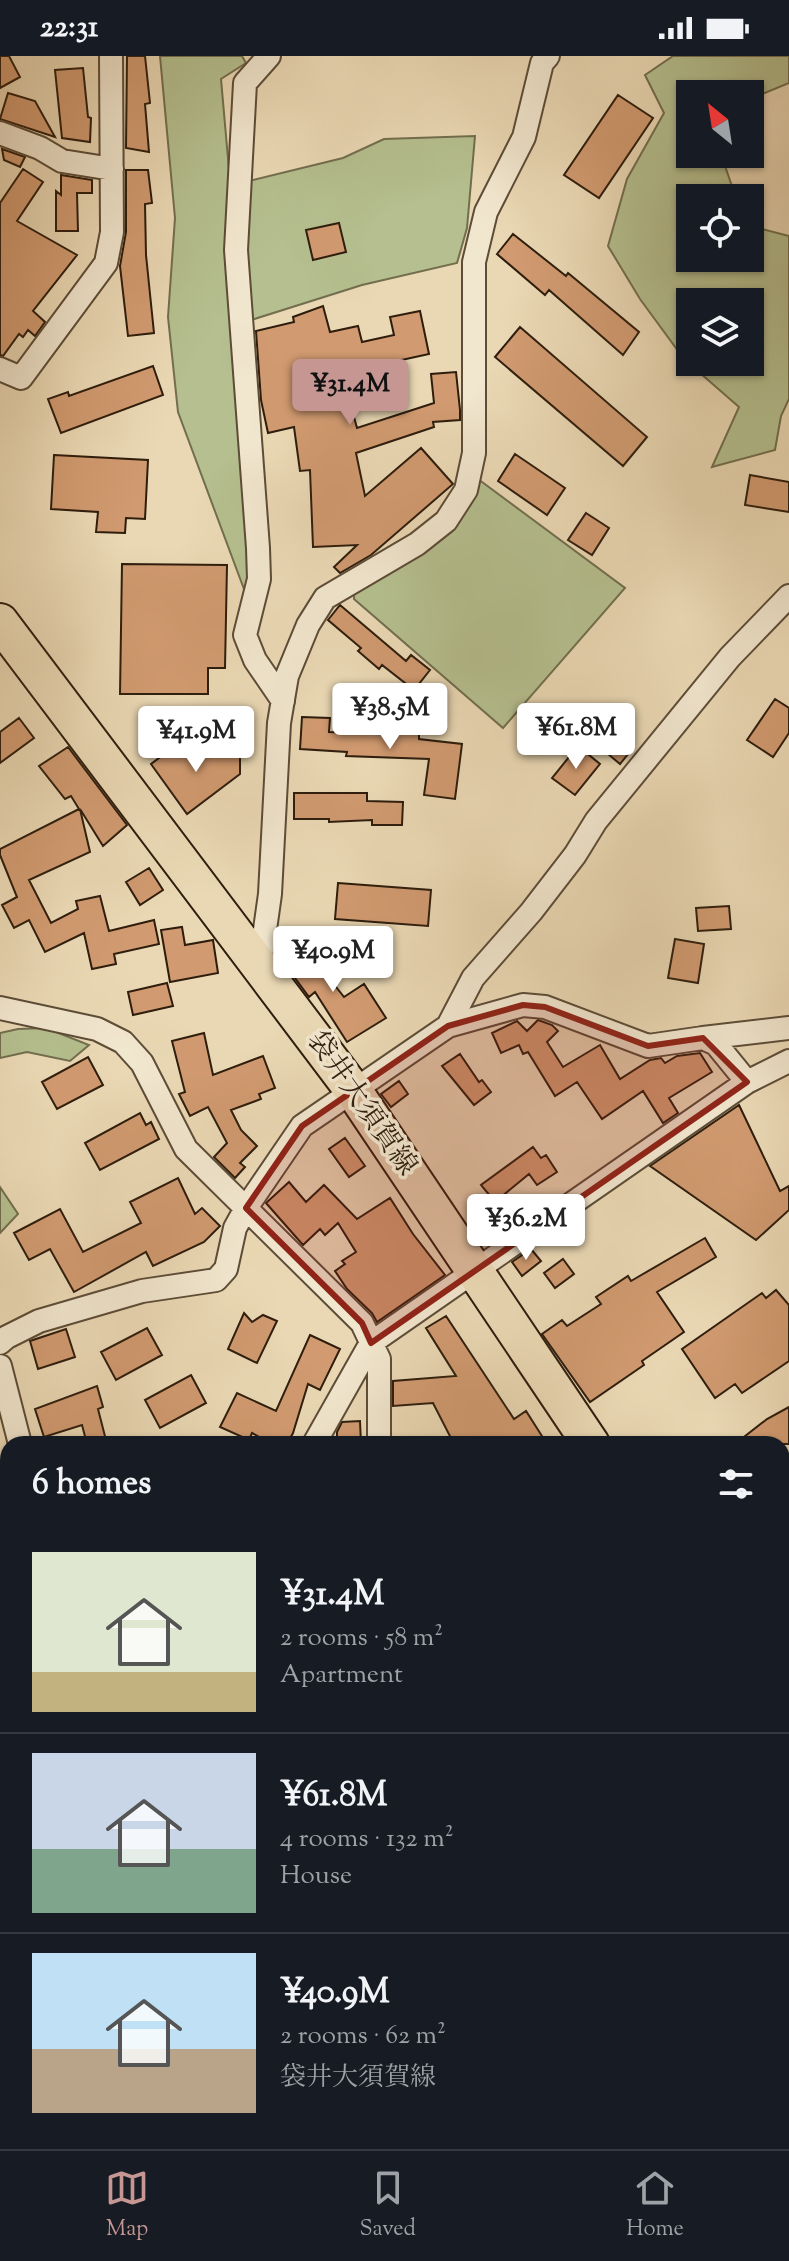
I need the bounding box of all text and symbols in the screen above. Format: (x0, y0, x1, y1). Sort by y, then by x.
text: 22:31 (40, 7, 98, 50)
north arrow (676, 80, 764, 168)
map controls (676, 80, 764, 376)
button: locate (676, 184, 764, 272)
button: layers (676, 288, 764, 376)
pin: ¥31.4M (285, 359, 415, 427)
text: ¥31.4M (310, 366, 390, 403)
pin: ¥38.5M (325, 683, 455, 751)
text: ¥38.5M (350, 690, 430, 727)
pin: ¥61.8M (511, 703, 641, 771)
pin: ¥41.9M (131, 706, 261, 774)
text: ¥61.8M (535, 710, 617, 747)
text: ¥41.9M (156, 713, 236, 750)
pin: ¥40.9M (268, 926, 398, 994)
text: ¥40.9M (291, 933, 375, 970)
street label: 袋井大須賀線 (296, 1024, 426, 1184)
pin: ¥36.2M (461, 1194, 591, 1262)
text: ¥36.2M (485, 1201, 567, 1238)
text: 6 homes (32, 1460, 151, 1509)
icon: filters (714, 1462, 758, 1506)
text: ¥31.4M (280, 1571, 384, 1620)
icon: home (96, 1584, 192, 1680)
text: 2 rooms · 58 m² (280, 1620, 443, 1657)
text: Apartment (280, 1657, 403, 1694)
text: ¥61.8M (280, 1772, 387, 1821)
icon: home (96, 1785, 192, 1881)
text: 4 rooms · 132 m² (280, 1821, 454, 1858)
text: House (280, 1858, 352, 1895)
text: ¥40.9M (280, 1969, 389, 2018)
icon: home (96, 1985, 192, 2081)
text: 2 rooms · 62 m² (280, 2018, 446, 2055)
text: 袋井大須賀線 (280, 2060, 436, 2097)
tab: Map (105, 2166, 149, 2246)
tab: Saved (359, 2166, 416, 2246)
tab: Home (626, 2166, 684, 2246)

